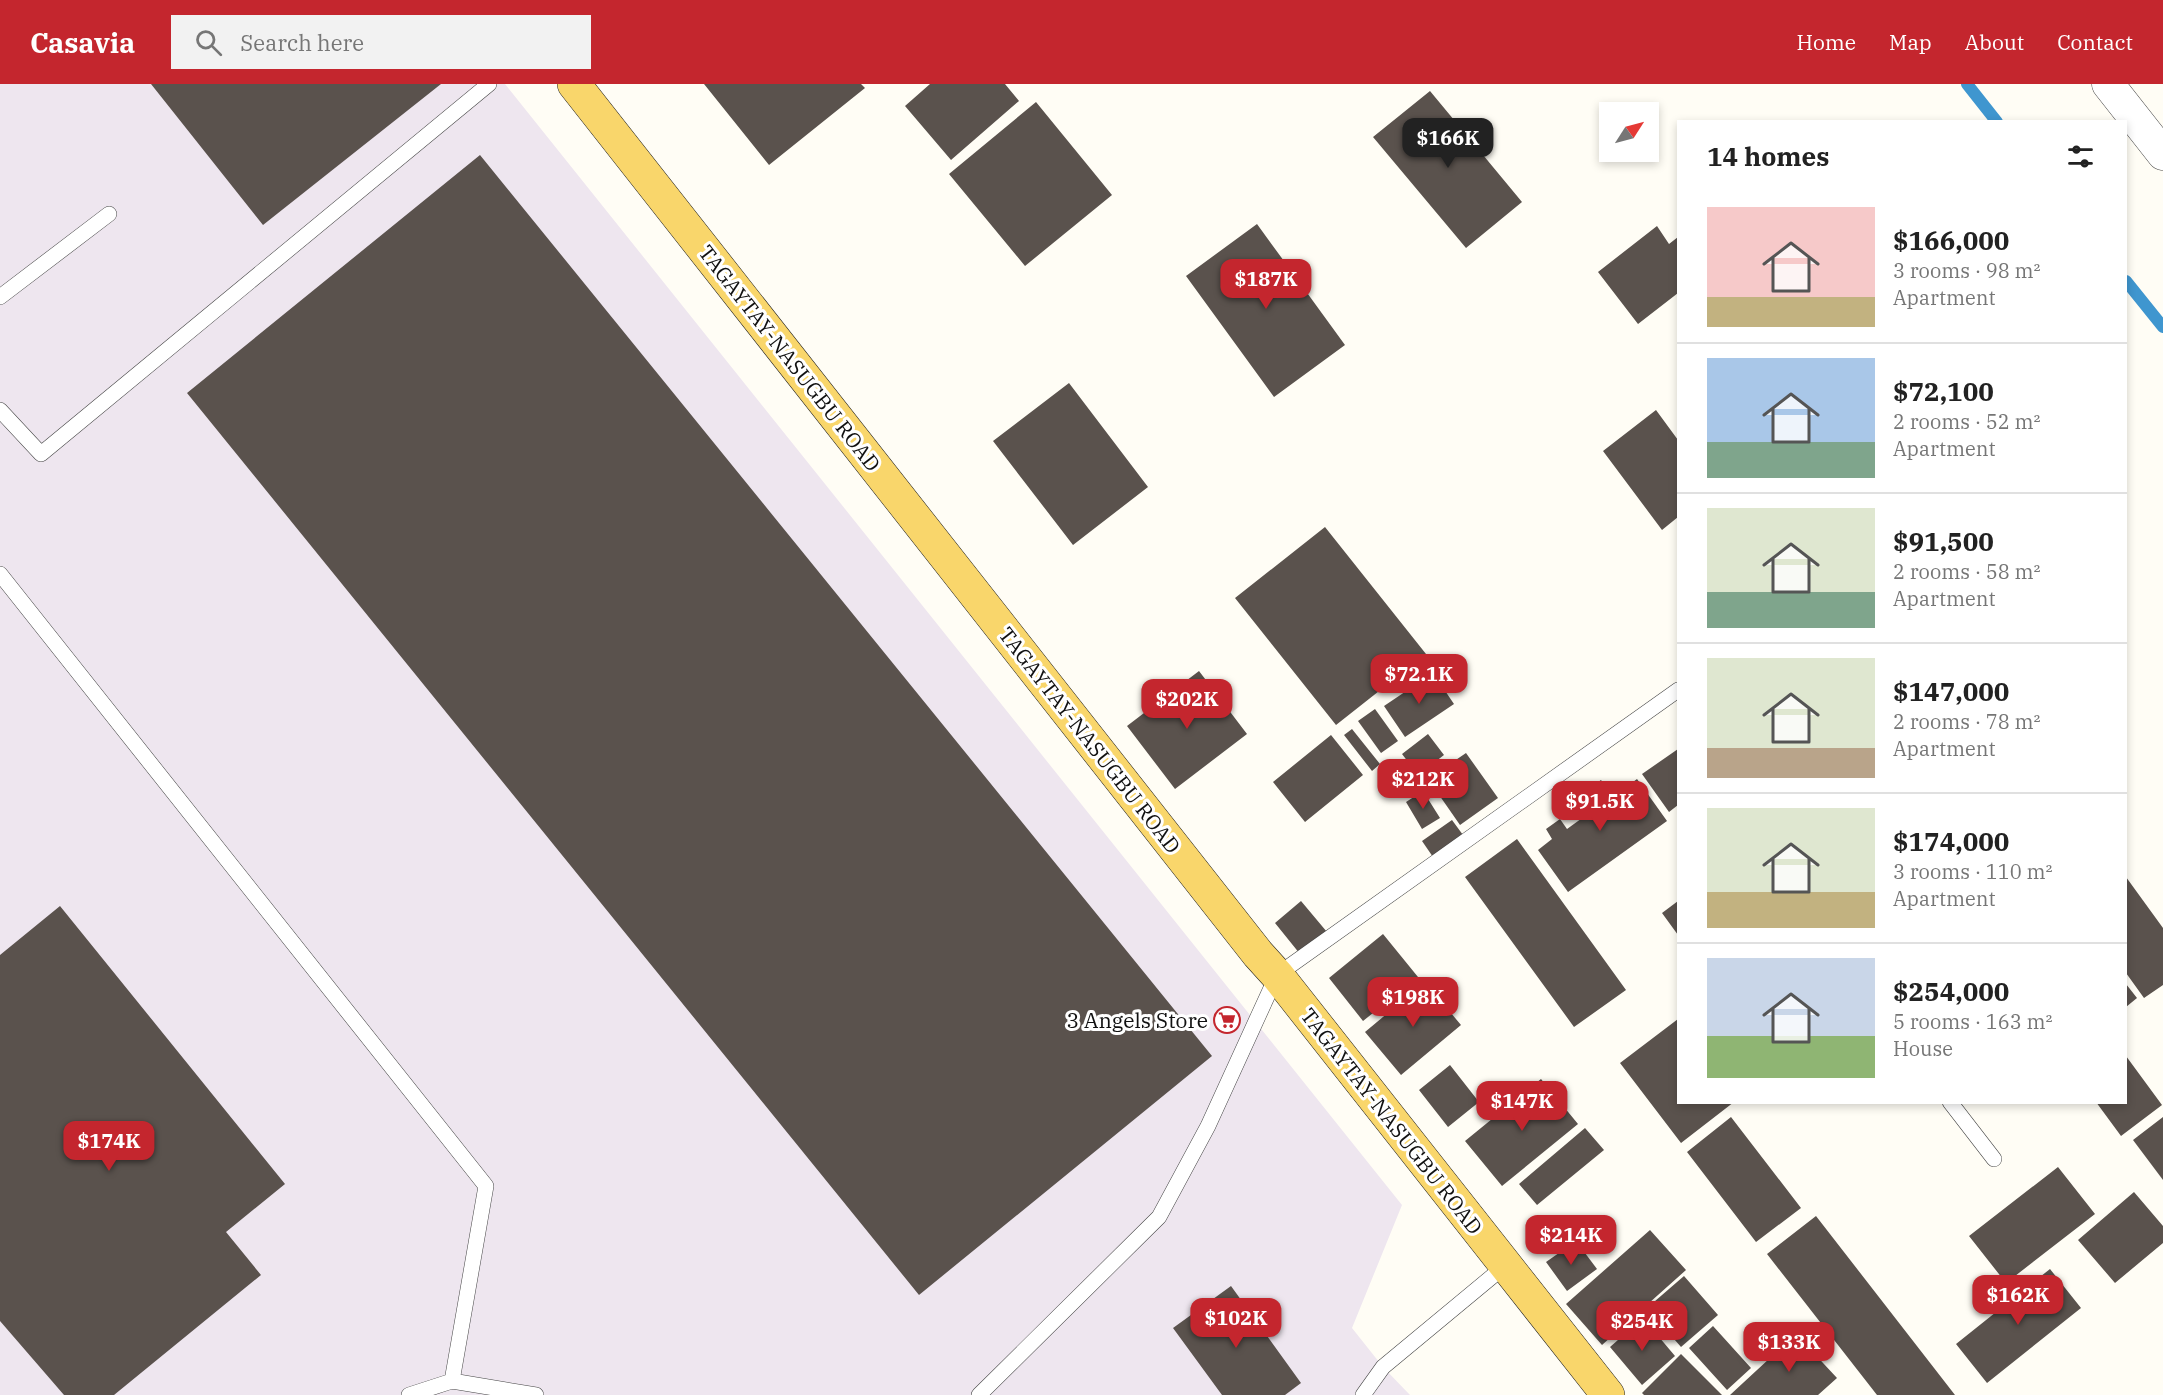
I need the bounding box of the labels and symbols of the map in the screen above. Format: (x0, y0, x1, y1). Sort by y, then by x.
north arrow (1599, 102, 1659, 162)
pin: $166K (1406, 118, 1490, 169)
street label: TAGAYTAY-NASUGBU ROAD (693, 239, 887, 477)
pin: $187K (1224, 259, 1308, 310)
street label: TAGAYTAY-NASUGBU ROAD (993, 621, 1187, 859)
pin: $72.1K (1370, 654, 1468, 705)
pin: $202K (1145, 679, 1229, 730)
pin: $212K (1381, 759, 1465, 810)
pin: $91.5K (1551, 781, 1649, 832)
pin: $198K (1371, 977, 1455, 1028)
street label: TAGAYTAY-NASUGBU ROAD (1295, 1002, 1489, 1240)
supermarket icon: 3 Angels Store (1212, 1005, 1242, 1035)
place label: 3 Angels Store (1067, 1006, 1208, 1034)
pin: $147K (1480, 1081, 1564, 1132)
pin: $174K (67, 1121, 151, 1172)
pin: $214K (1529, 1215, 1613, 1266)
pin: $162K (1976, 1275, 2060, 1326)
pin: $102K (1194, 1298, 1278, 1349)
pin: $254K (1600, 1301, 1684, 1352)
pin: $133K (1747, 1322, 1831, 1373)

